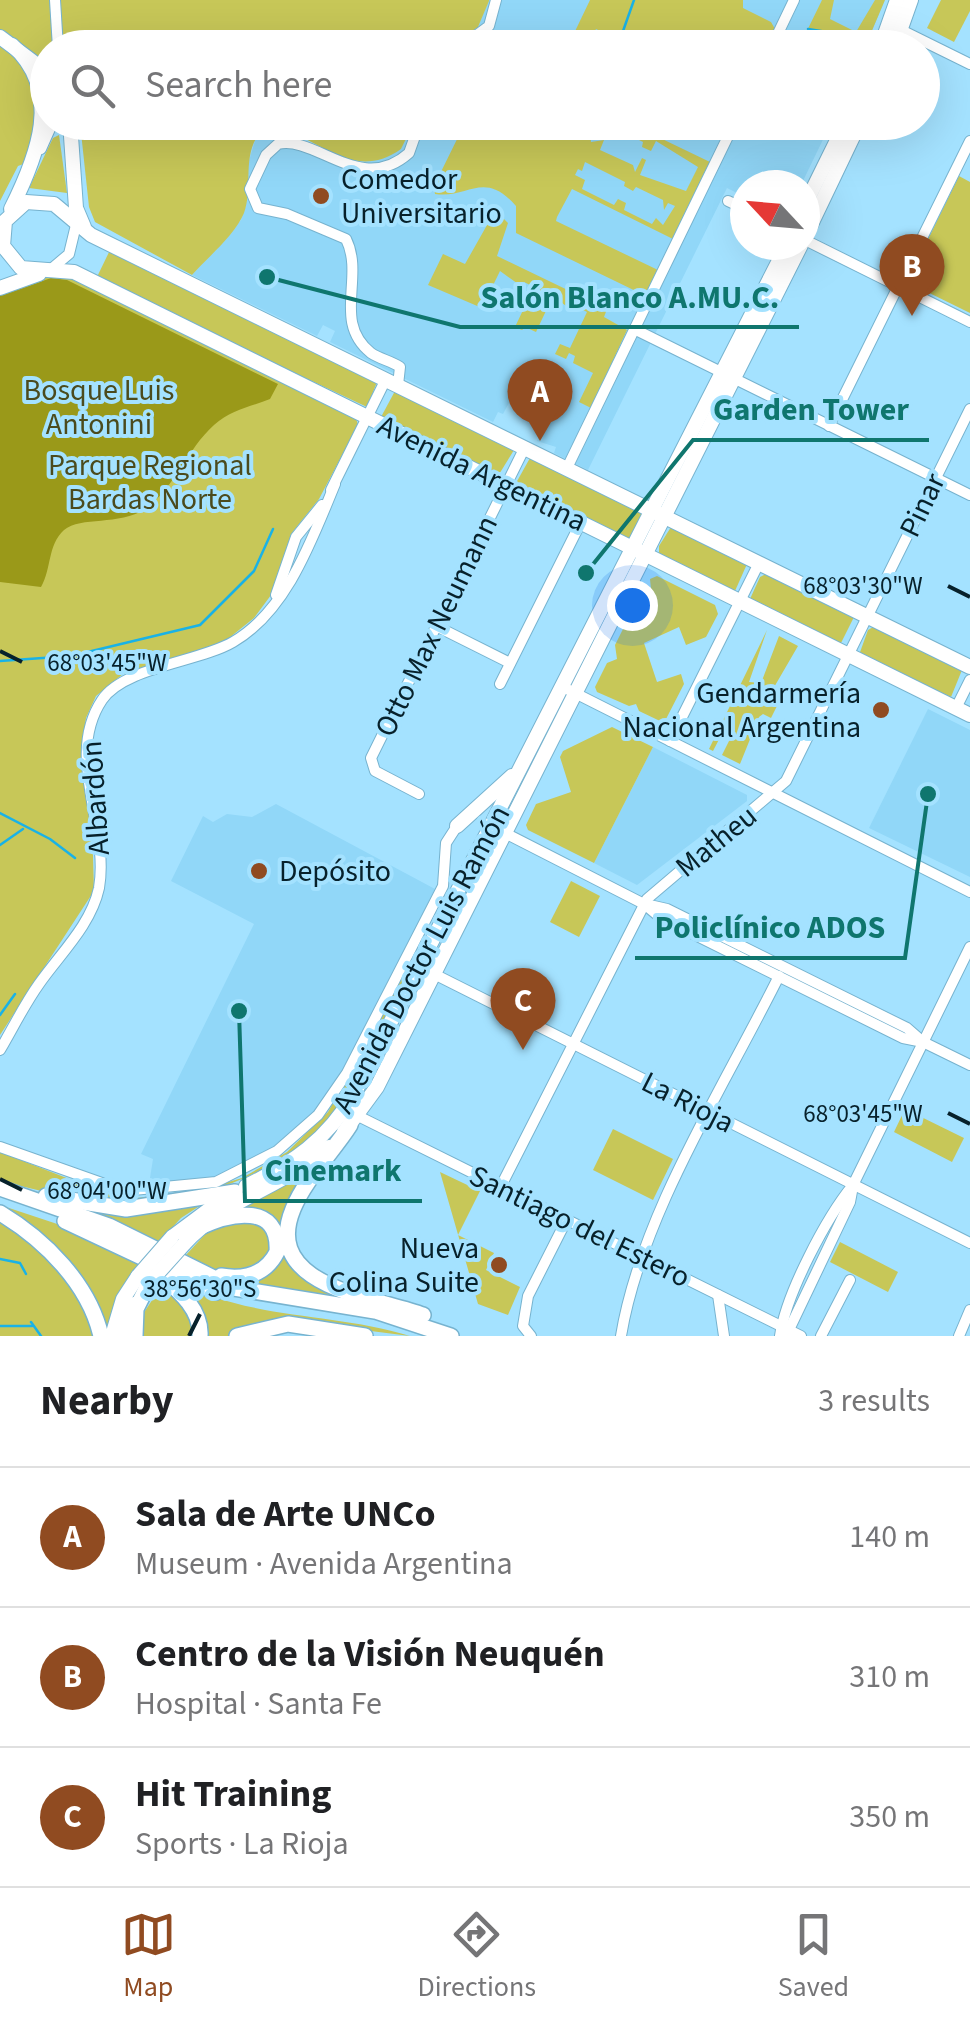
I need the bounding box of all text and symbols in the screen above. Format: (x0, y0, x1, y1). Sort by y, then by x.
search box (30, 30, 940, 140)
icon: search (65, 58, 120, 113)
text: Search here (145, 58, 332, 112)
place label: Comedor Universitario (341, 158, 502, 235)
north arrow (730, 170, 820, 260)
marker: Comedor Universitario (310, 185, 332, 207)
pin: B (880, 234, 944, 316)
callout: Salón Blanco A.MU.C. (460, 265, 799, 327)
text: Salón Blanco A.MU.C. (481, 275, 779, 321)
pin: A (508, 358, 572, 441)
park label: Bosque Luis Antonini (24, 369, 174, 446)
callout: Garden Tower (693, 378, 929, 440)
text: Garden Tower (713, 387, 909, 433)
street label: Avenida Argentina (370, 404, 594, 543)
park label: Parque Regional Bardas Norte (48, 444, 252, 521)
street label: Pinar (889, 465, 957, 544)
street label: Otto Max Neumann (364, 508, 509, 744)
text: 68°03'30"W (803, 568, 923, 604)
your location (607, 580, 658, 631)
text: 68°03'45"W (47, 645, 167, 681)
place label: Gendarmería Nacional Argentina (623, 672, 861, 749)
marker: Gendarmería Nacional Argentina (870, 699, 892, 721)
street label: Albardón (70, 739, 121, 857)
street label: Matheu (666, 795, 766, 888)
street label: Avenida Doctor Luis Ramón (322, 798, 521, 1121)
place label: Depósito (279, 850, 391, 893)
marker: Depósito (248, 860, 270, 882)
callout: Policlínico ADOS (635, 896, 905, 958)
text: Policlínico ADOS (655, 905, 885, 951)
pin: C (490, 968, 556, 1050)
street label: La Rioja (634, 1061, 742, 1144)
text: 68°03'45"W (803, 1096, 923, 1132)
callout: Cinemark (245, 1139, 422, 1201)
text: Cinemark (265, 1148, 402, 1194)
street label: Santiago del Estero (462, 1154, 698, 1299)
text: 68°04'00"W (47, 1173, 167, 1209)
place label: Nueva Colina Suite (329, 1227, 479, 1304)
marker: Nueva Colina Suite (488, 1254, 510, 1276)
text: 38°56'30"S (144, 1271, 256, 1307)
text: Nearby (40, 1371, 174, 1431)
text: 3 results (818, 1378, 930, 1424)
text: Sala de Arte UNCo (135, 1487, 436, 1541)
text: A (63, 1514, 82, 1560)
text: 140 m (849, 1514, 930, 1560)
text: Museum · Avenida Argentina (135, 1541, 513, 1587)
text: Centro de la Visión Neuquén (135, 1627, 605, 1681)
text: B (63, 1654, 82, 1700)
text: 310 m (849, 1654, 930, 1700)
text: Hospital · Santa Fe (135, 1681, 382, 1727)
text: Hit Training (135, 1767, 332, 1821)
text: C (63, 1794, 82, 1840)
text: 350 m (849, 1794, 930, 1840)
text: Sports · La Rioja (135, 1821, 349, 1867)
tab: Map (121, 1907, 176, 2007)
tab: Directions (418, 1907, 536, 2007)
tab: Saved (778, 1907, 849, 2007)

